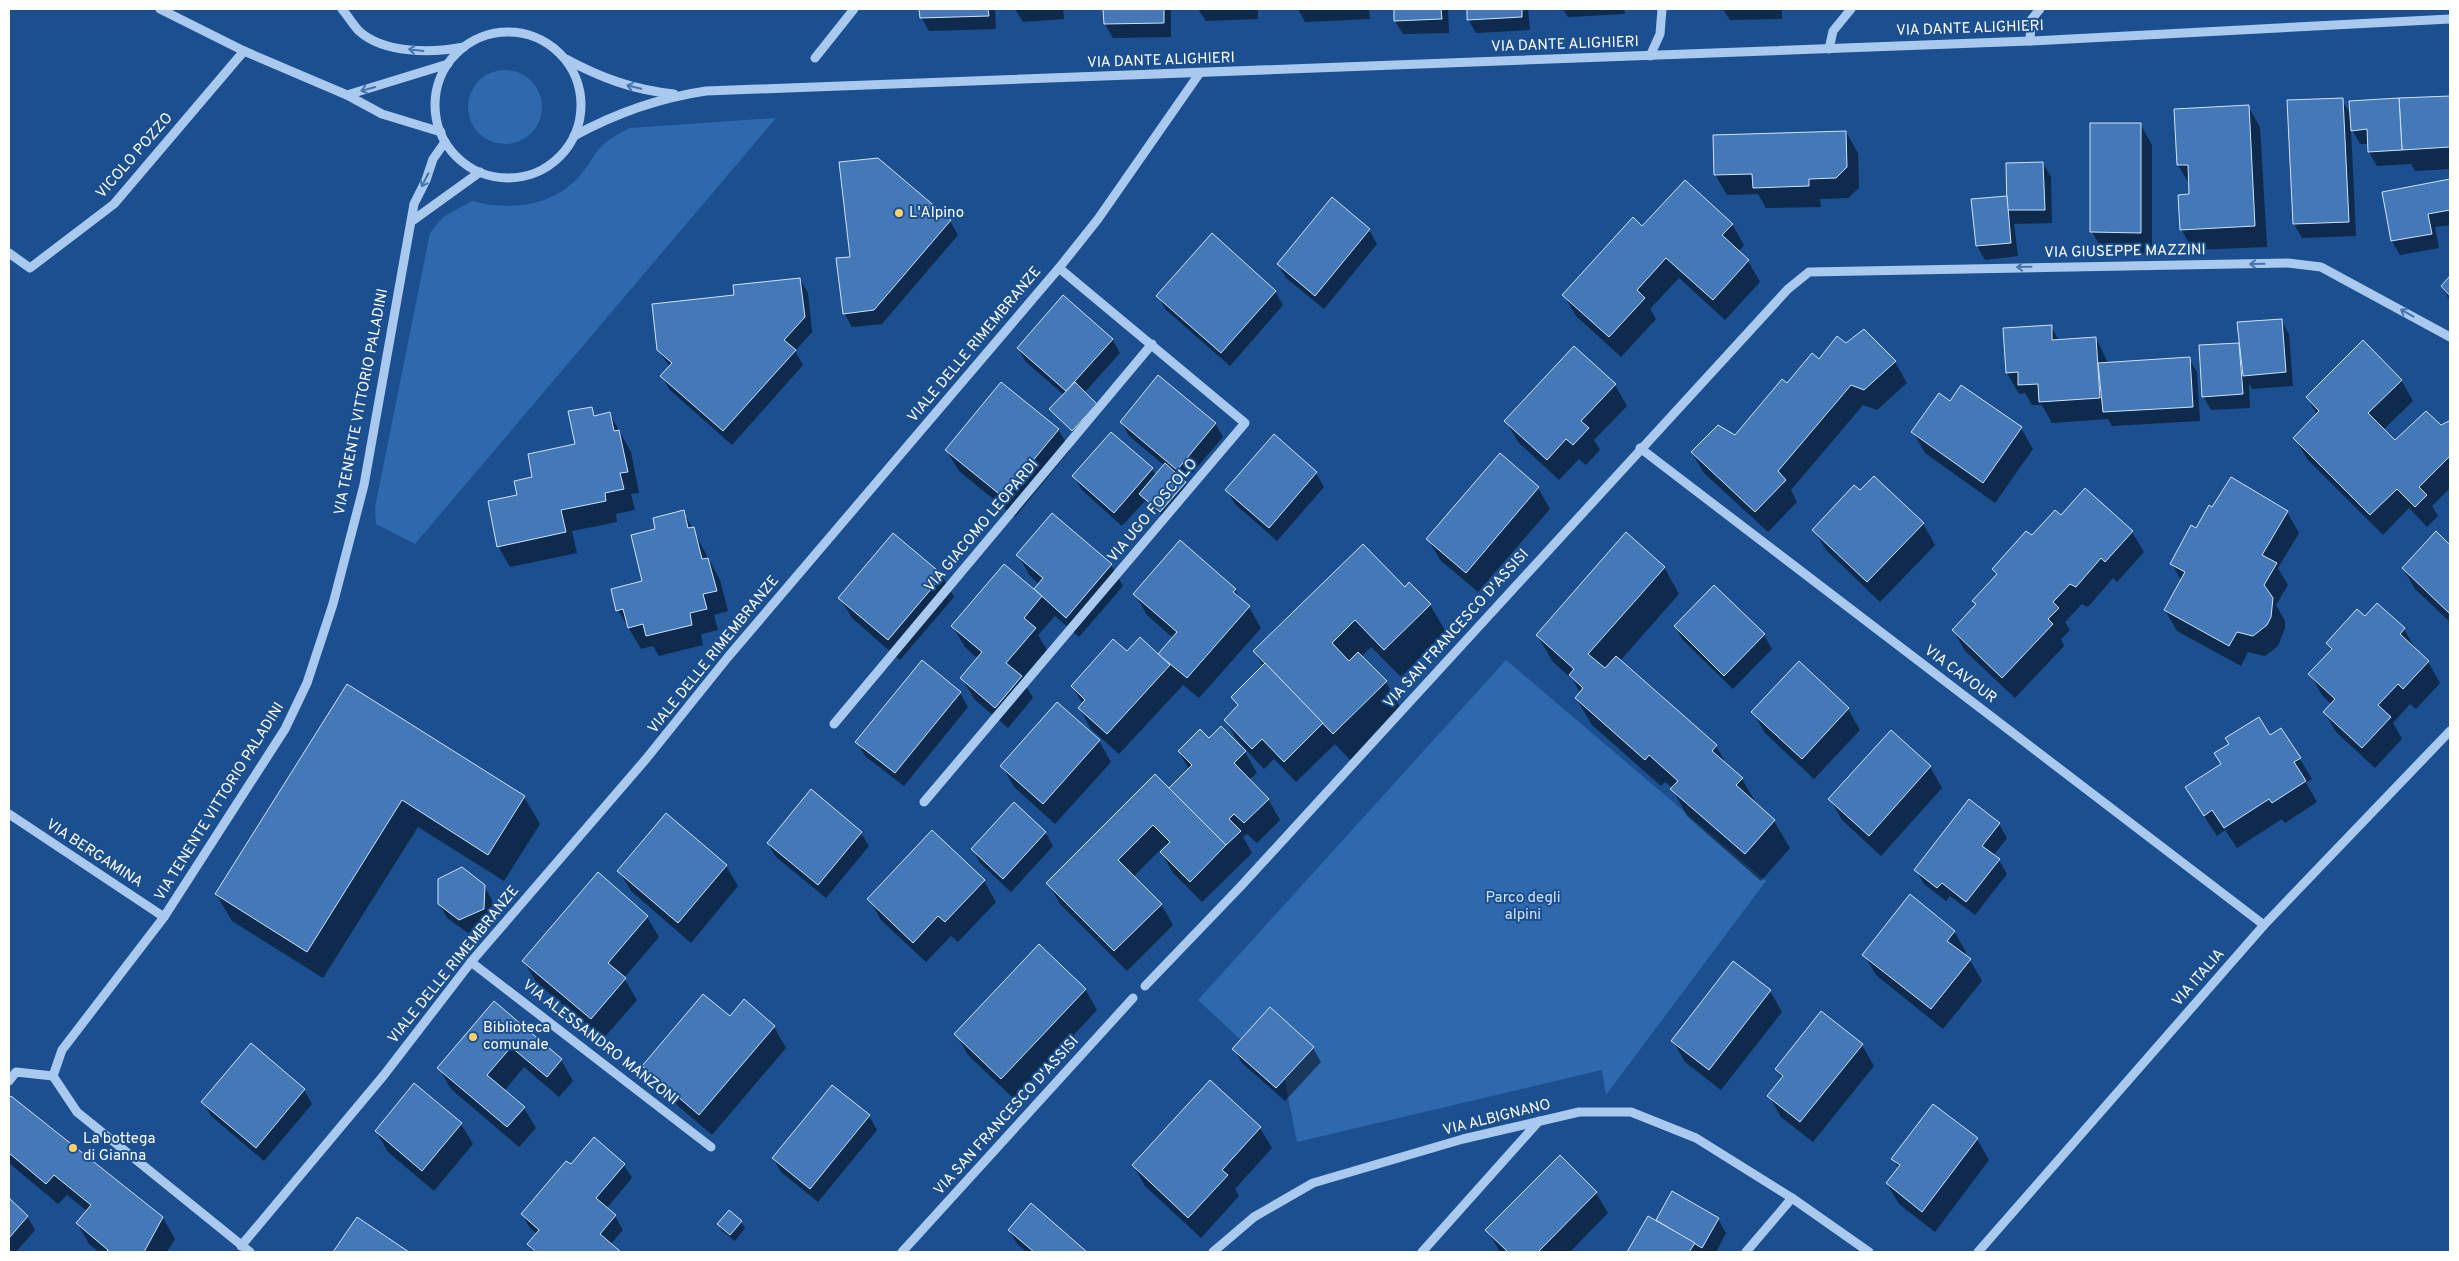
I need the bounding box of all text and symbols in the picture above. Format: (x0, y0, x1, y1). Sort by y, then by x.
street label: VIA DANTE ALIGHIERI (1896, 17, 2044, 41)
street label: VIA DANTE ALIGHIERI (1491, 33, 1639, 57)
one-way arrow (408, 45, 424, 55)
street label: VIA DANTE ALIGHIERI (1087, 49, 1235, 73)
one-way arrow (626, 82, 642, 91)
one-way arrow (360, 85, 376, 94)
street label: VICOLO POZZO (93, 109, 177, 203)
one-way arrow (420, 173, 430, 188)
place label: L'Alpino (909, 204, 964, 223)
marker: L'Alpino (893, 207, 905, 219)
street label: VIA GIUSEPPE MAZZINI (2044, 241, 2206, 263)
one-way arrow (2249, 259, 2266, 269)
street label: VIALE DELLE RIMEMBRANZE (904, 263, 1046, 427)
one-way arrow (2017, 263, 2033, 272)
street label: VIA TENENTE VITTORIO PALADINI (331, 287, 393, 517)
one-way arrow (2401, 308, 2415, 318)
street label: VIA UGO FOSCOLO (1104, 455, 1202, 567)
street label: VIA GIACOMO LEOPARDI (921, 456, 1043, 596)
street label: VIA SAN FRANCESCO D'ASSISI (1380, 545, 1534, 713)
street label: VIALE DELLE RIMEMBRANZE (644, 572, 784, 738)
street label: VIA CAVOUR (1920, 642, 2000, 708)
street label: VIA TENENTE VITTORIO PALADINI (151, 699, 289, 905)
street label: VIA BERGAMINA (42, 816, 146, 892)
street label: VIALE DELLE RIMEMBRANZE (384, 882, 524, 1048)
park label: Parco degli alpini (1485, 889, 1561, 925)
street label: VIA ITALIA (2169, 945, 2229, 1011)
street label: VIA ALESSANDRO MANZONI (518, 976, 682, 1110)
place label: Biblioteca comunale (483, 1019, 550, 1055)
marker: Biblioteca comunale (467, 1031, 479, 1043)
street label: VIA SAN FRANCESCO D'ASSISI (930, 1032, 1084, 1200)
street label: VIA ALBIGNANO (1441, 1095, 1553, 1141)
place label: La bottega di Gianna (83, 1130, 155, 1166)
marker: La bottega di Gianna (67, 1142, 79, 1154)

